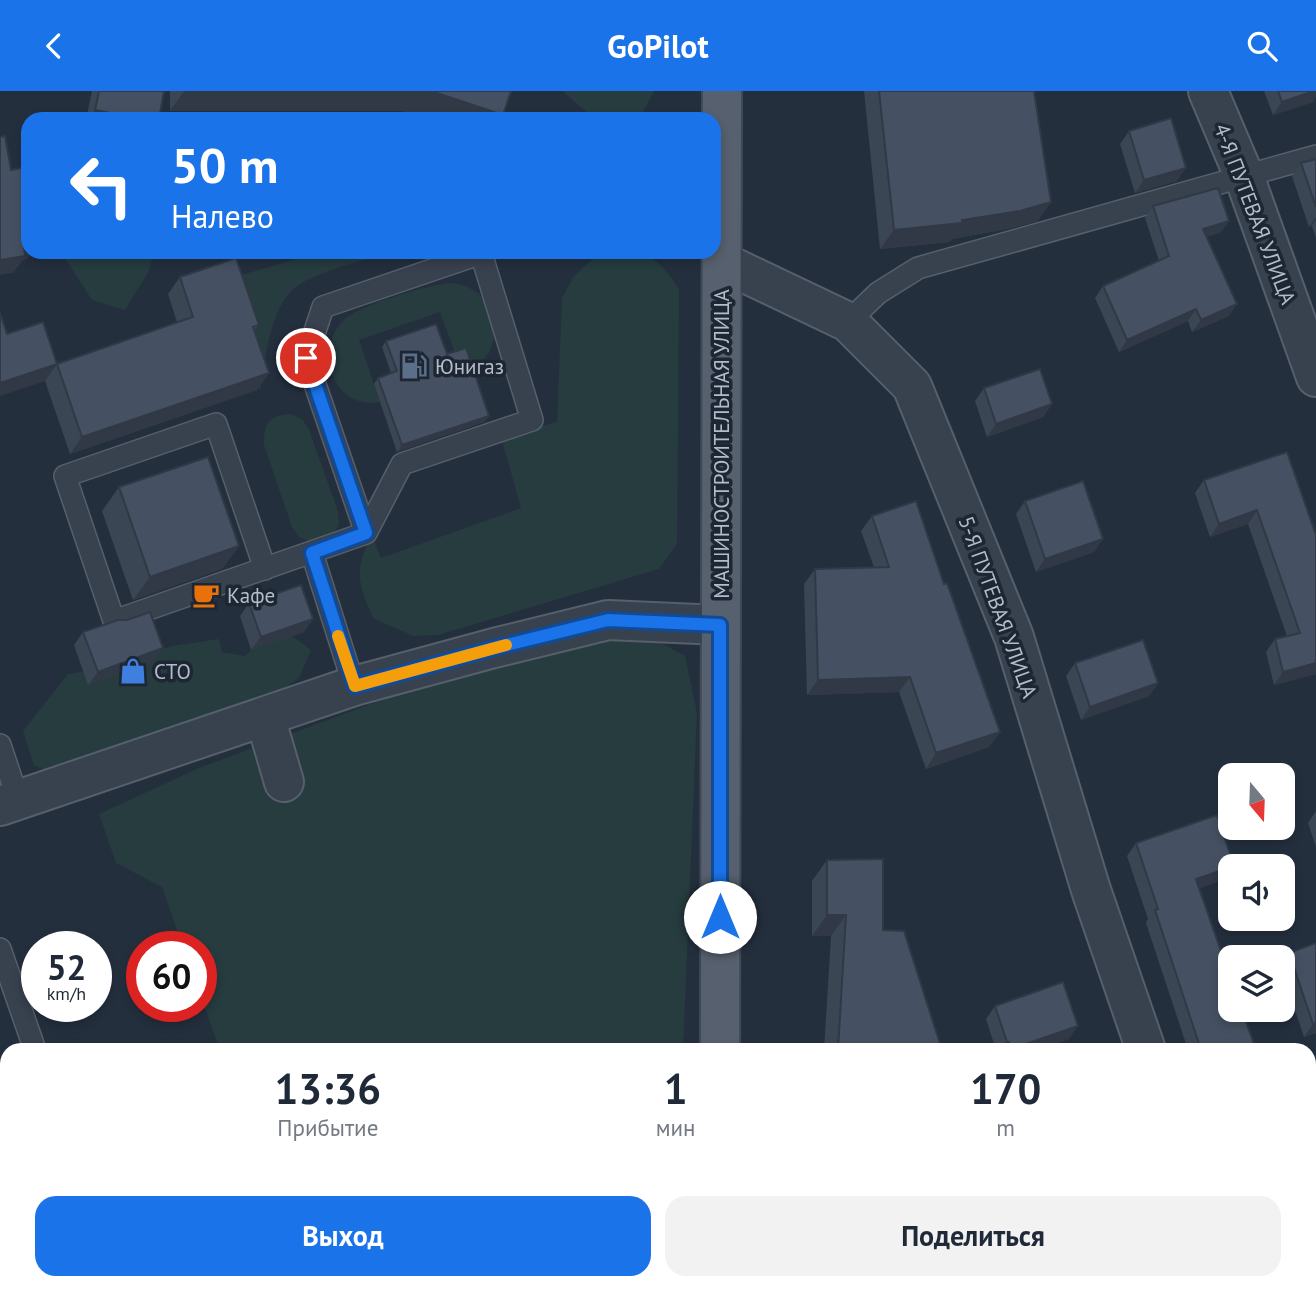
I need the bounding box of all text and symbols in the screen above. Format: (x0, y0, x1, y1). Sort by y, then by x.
text: GoPilot (607, 25, 709, 67)
icon: back (35, 27, 73, 65)
icon: search (1243, 27, 1281, 65)
street label: 4-Я ПУТЕВАЯ УЛИЦА (1208, 120, 1302, 309)
text: 50 m (171, 133, 278, 197)
icon: left (56, 140, 147, 231)
text: Налево (171, 195, 274, 237)
street label: МАШИНОСТРОИТЕЛЬНАЯ УЛИЦА (708, 288, 735, 599)
pin (276, 328, 336, 388)
icon: arrive (287, 339, 325, 377)
fuel station icon: Юнигаз (399, 351, 429, 381)
place label: Юнигаз (435, 353, 504, 380)
street label: 5-Я ПУТЕВАЯ УЛИЦА (953, 512, 1044, 702)
cafe icon: Кафе (191, 580, 221, 610)
place label: Кафе (227, 582, 275, 609)
shop icon: СТО (118, 656, 148, 686)
place label: СТО (154, 658, 191, 685)
north arrow (1218, 763, 1295, 840)
map controls (1218, 763, 1295, 1022)
button: sound (1218, 854, 1295, 931)
position arrow (683, 880, 757, 954)
speed limit sign: 60 (126, 931, 217, 1022)
text: 52 (47, 944, 86, 990)
button: layers (1218, 945, 1295, 1022)
text: km/h (47, 982, 86, 1005)
text: 13:36 (275, 1061, 381, 1116)
text: 1 (664, 1061, 687, 1116)
text: 170 (970, 1061, 1041, 1116)
text: Прибытие (277, 1113, 378, 1142)
text: мин (656, 1113, 695, 1142)
text: m (996, 1113, 1015, 1142)
button: Выход (35, 1196, 651, 1276)
button: Поделиться (665, 1196, 1281, 1276)

